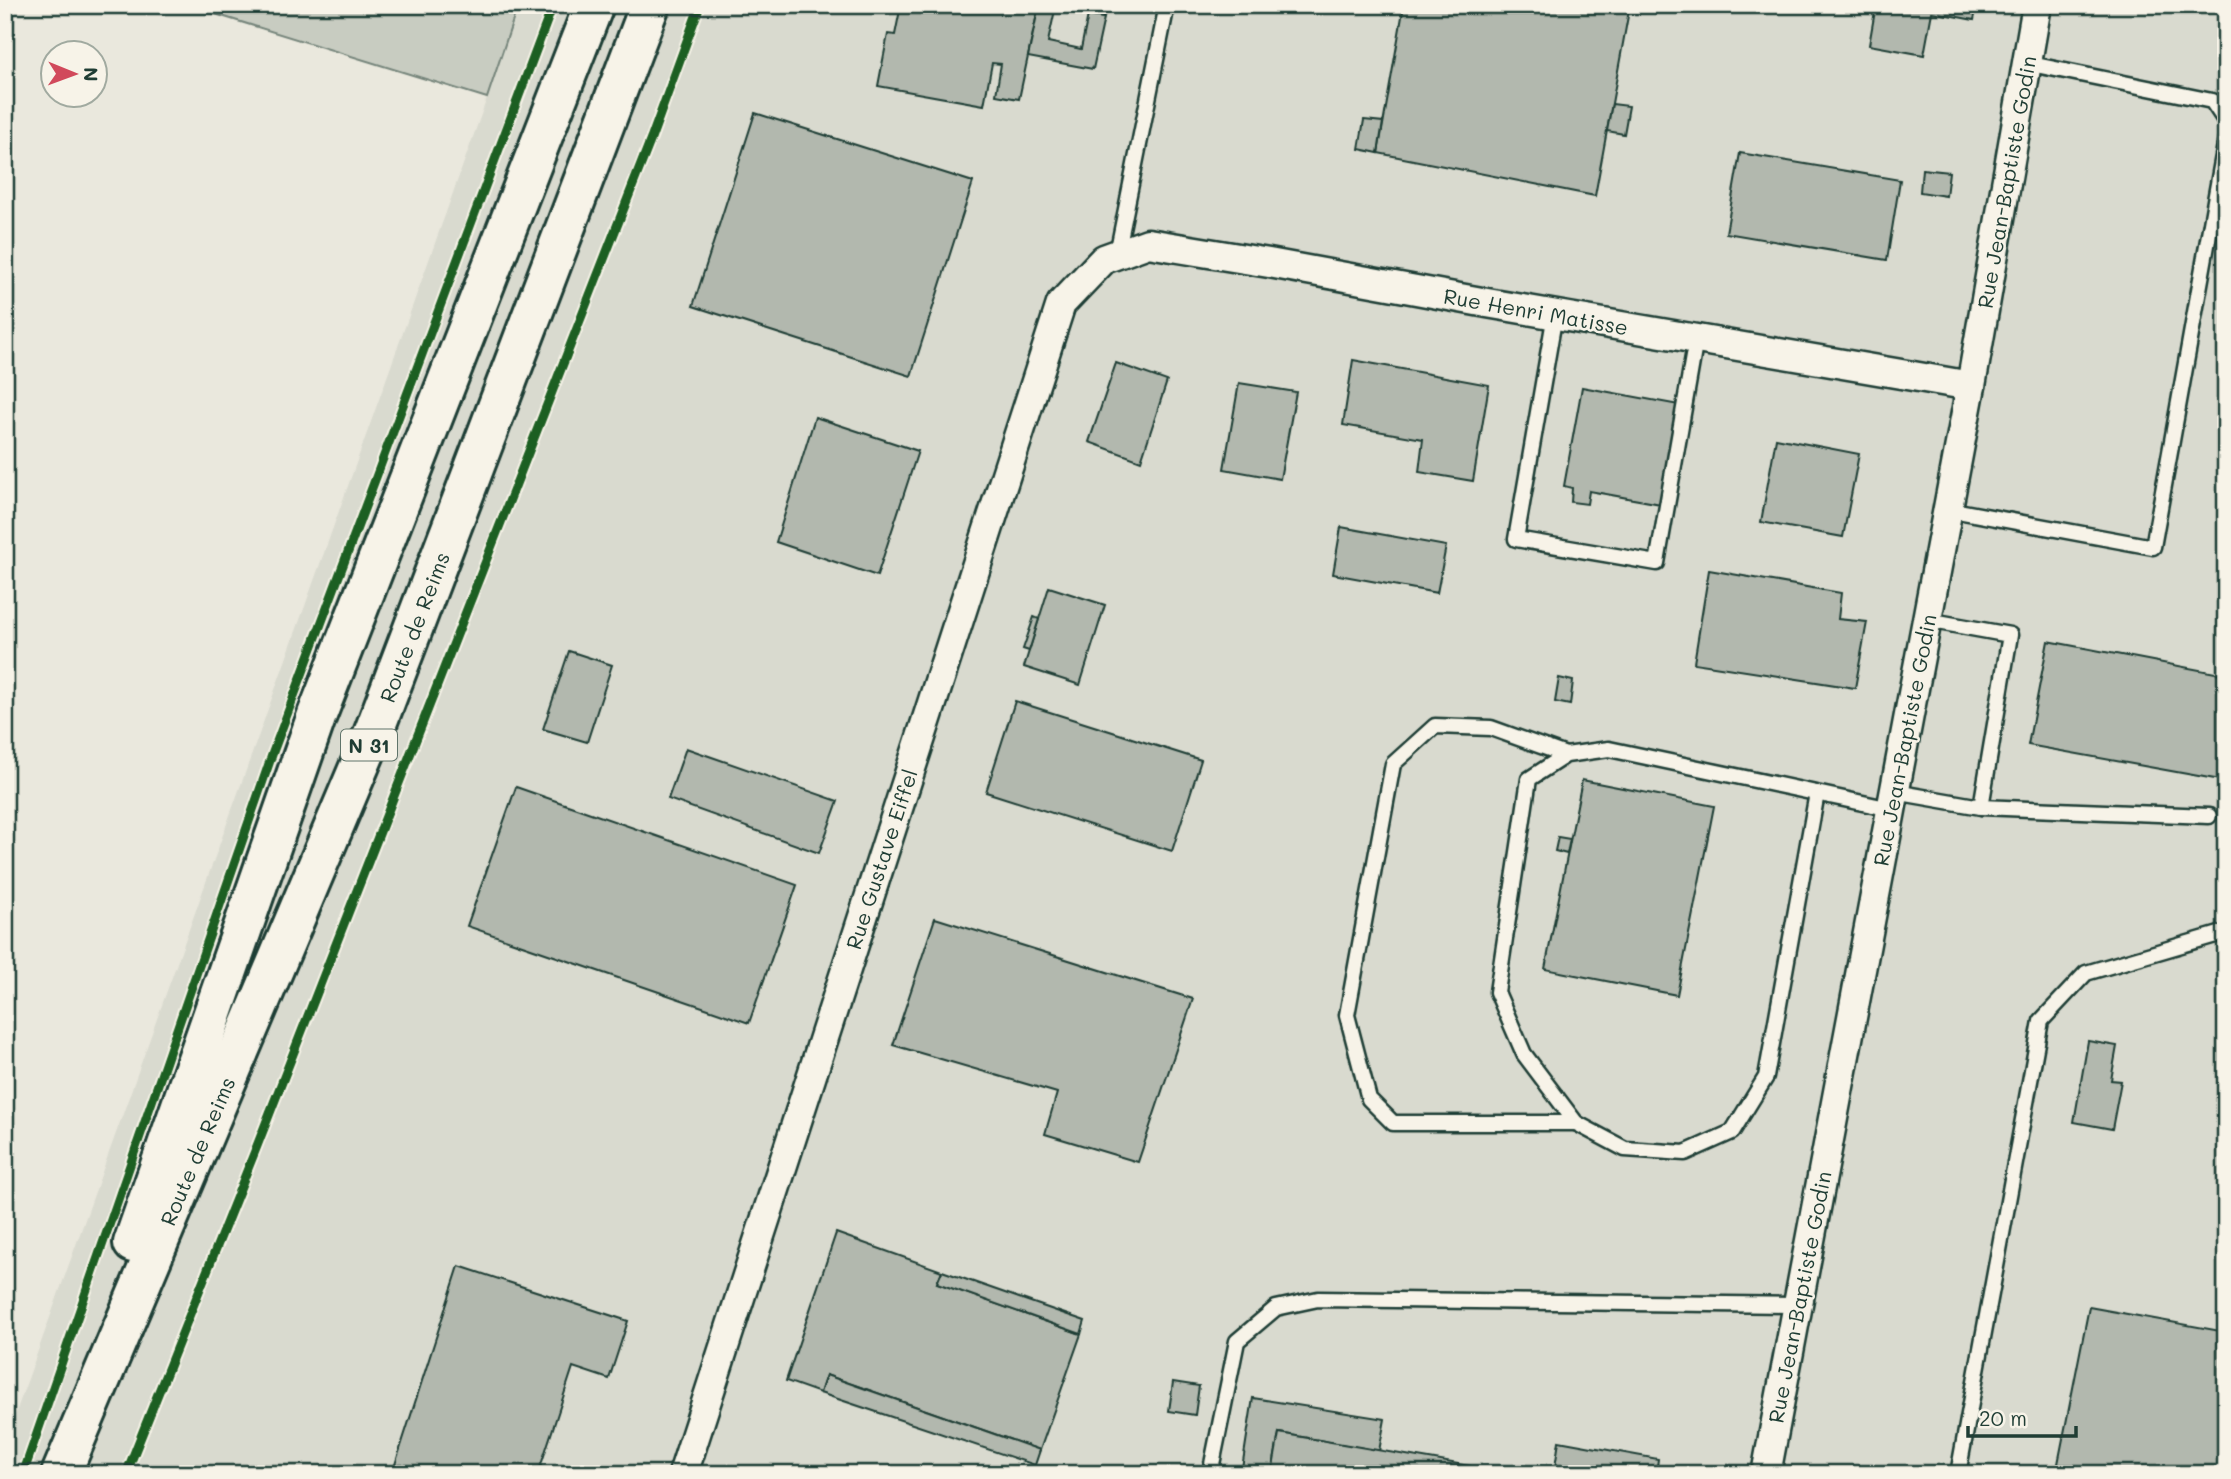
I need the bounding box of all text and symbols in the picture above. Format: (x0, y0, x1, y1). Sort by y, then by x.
north arrow (38, 38, 108, 108)
street label: Rue Jean-Baptiste Godin (1970, 54, 2042, 310)
text: N (79, 67, 104, 82)
street label: Rue Henri Matisse (1442, 281, 1630, 341)
street label: Route de Reims (373, 548, 455, 706)
street label: Rue Jean-Baptiste Godin (1866, 612, 1942, 868)
road number: N 31 (341, 730, 397, 760)
street label: Rue Gustave Eiffel (839, 765, 923, 953)
street label: Route de Reims (153, 1072, 241, 1230)
street label: Rue Jean-Baptiste Godin (1761, 1169, 1837, 1425)
scale bar (1968, 1395, 2077, 1439)
text: 20 m (1979, 1404, 2027, 1431)

